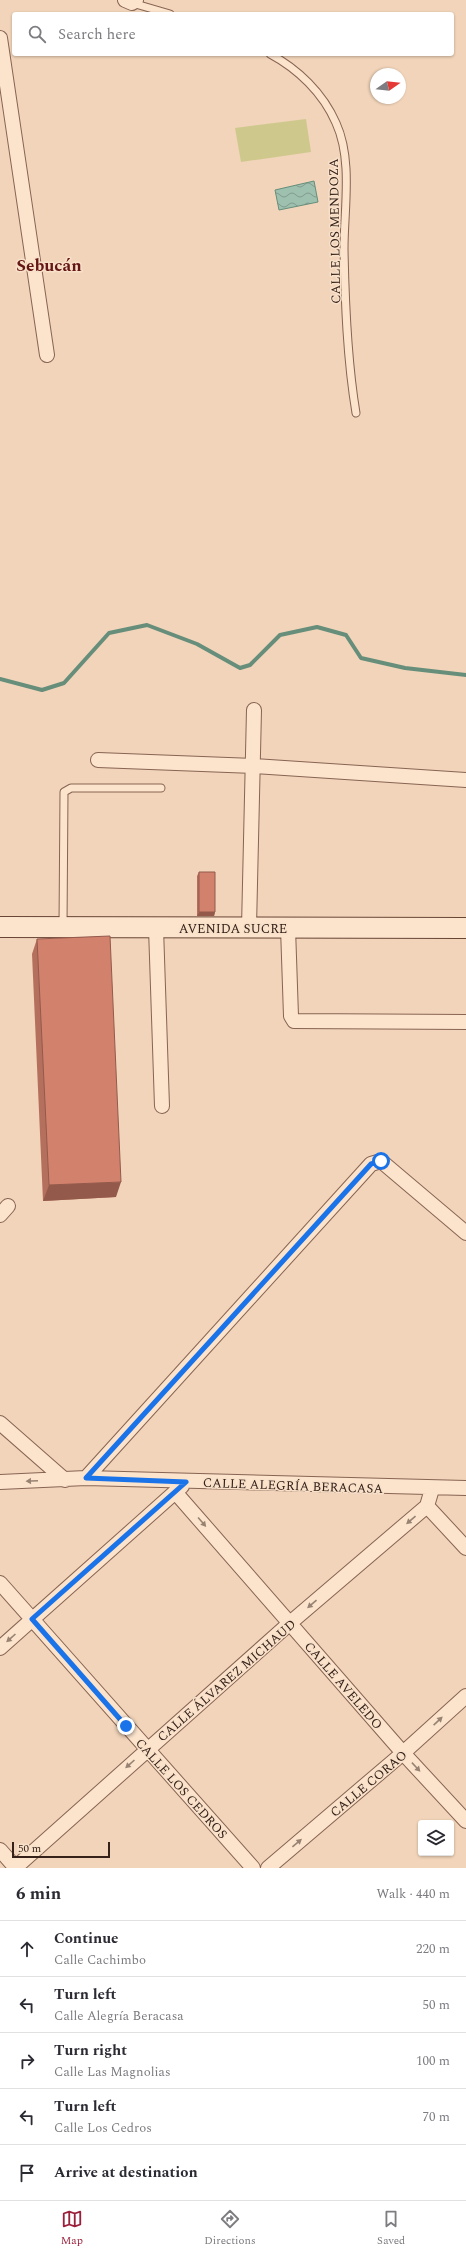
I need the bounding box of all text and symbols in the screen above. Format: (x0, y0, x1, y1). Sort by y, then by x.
search box (12, 12, 454, 56)
icon: search (26, 23, 48, 45)
text: Search here (58, 23, 136, 46)
north arrow (370, 68, 406, 104)
street label: CALLE LOS MENDOZA (324, 158, 346, 304)
district label: Sebucán (16, 253, 82, 279)
street label: AVENIDA SUCRE (179, 919, 287, 939)
route start (372, 1152, 390, 1170)
street label: CALLE ALEGRÍA BERACASA (203, 1473, 384, 1499)
one-way arrow (25, 1478, 38, 1484)
one-way arrow (405, 1515, 416, 1524)
one-way arrow (197, 1517, 206, 1527)
one-way arrow (307, 1600, 317, 1609)
street label: CALLE ÁLVAREZ MICHAUD (153, 1615, 301, 1747)
one-way arrow (6, 1633, 16, 1643)
street label: CALLE AVELEDO (299, 1637, 387, 1734)
route end (117, 1717, 135, 1735)
one-way arrow (433, 1717, 443, 1726)
street label: CALLE LOS CEDROS (130, 1734, 232, 1844)
street label: CALLE CORAO (326, 1746, 412, 1822)
one-way arrow (125, 1760, 136, 1769)
one-way arrow (412, 1762, 421, 1772)
map controls (418, 1820, 454, 1856)
button: layers (418, 1820, 454, 1856)
one-way arrow (292, 1838, 303, 1847)
scale bar (12, 1840, 110, 1859)
text: 50 m (18, 1840, 41, 1857)
text: 6 min (16, 1881, 61, 1907)
text: Walk · 440 m (376, 1884, 450, 1904)
text: Continue (54, 1927, 119, 1950)
icon: ahead (16, 1938, 38, 1960)
text: 220 m (416, 1939, 450, 1959)
text: Calle Cachimbo (54, 1950, 146, 1970)
text: Turn left (54, 1983, 116, 2006)
icon: left (16, 1994, 38, 2016)
text: 50 m (423, 1995, 450, 2015)
text: Calle Alegría Beracasa (54, 2006, 184, 2026)
text: Turn right (54, 2039, 127, 2062)
icon: right (16, 2050, 38, 2072)
text: 100 m (416, 2051, 450, 2071)
text: Calle Las Magnolias (54, 2062, 171, 2082)
text: Turn left (54, 2095, 116, 2118)
icon: left (16, 2106, 38, 2128)
text: 70 m (423, 2107, 450, 2127)
text: Calle Los Cedros (54, 2118, 152, 2138)
text: Arrive at destination (54, 2161, 198, 2184)
icon: arrive (16, 2162, 38, 2184)
tab: Map (61, 2208, 83, 2249)
tab: Directions (204, 2208, 256, 2249)
tab: Saved (377, 2208, 405, 2249)

